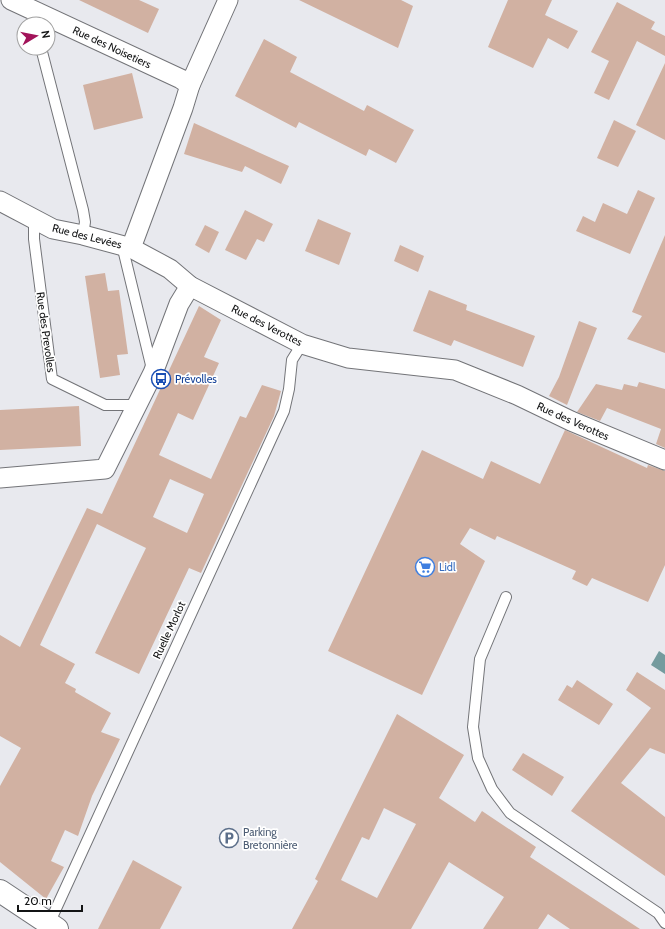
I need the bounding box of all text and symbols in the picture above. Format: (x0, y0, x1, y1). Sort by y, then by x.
north arrow (16, 16, 56, 56)
street label: Rue des Noisetiers (71, 23, 154, 71)
text: N (38, 29, 53, 39)
street label: Rue des Levées (51, 221, 124, 252)
street label: Rue des Prevolles (33, 291, 59, 373)
street label: Rue des Verottes (229, 301, 305, 349)
bus stop icon: Prévolles (150, 368, 172, 390)
place label: Prévolles (175, 372, 217, 386)
street label: Rue des Verottes (535, 399, 612, 443)
supermarket icon: Lidl (414, 556, 436, 578)
place label: Lidl (439, 560, 456, 574)
street label: Ruelle Morlot (150, 599, 189, 661)
place label: Parking Bretonnière (243, 825, 298, 852)
parking icon: Parking Bretonnière (218, 827, 240, 849)
scale bar (18, 887, 82, 913)
text: 20 m (24, 893, 52, 908)

